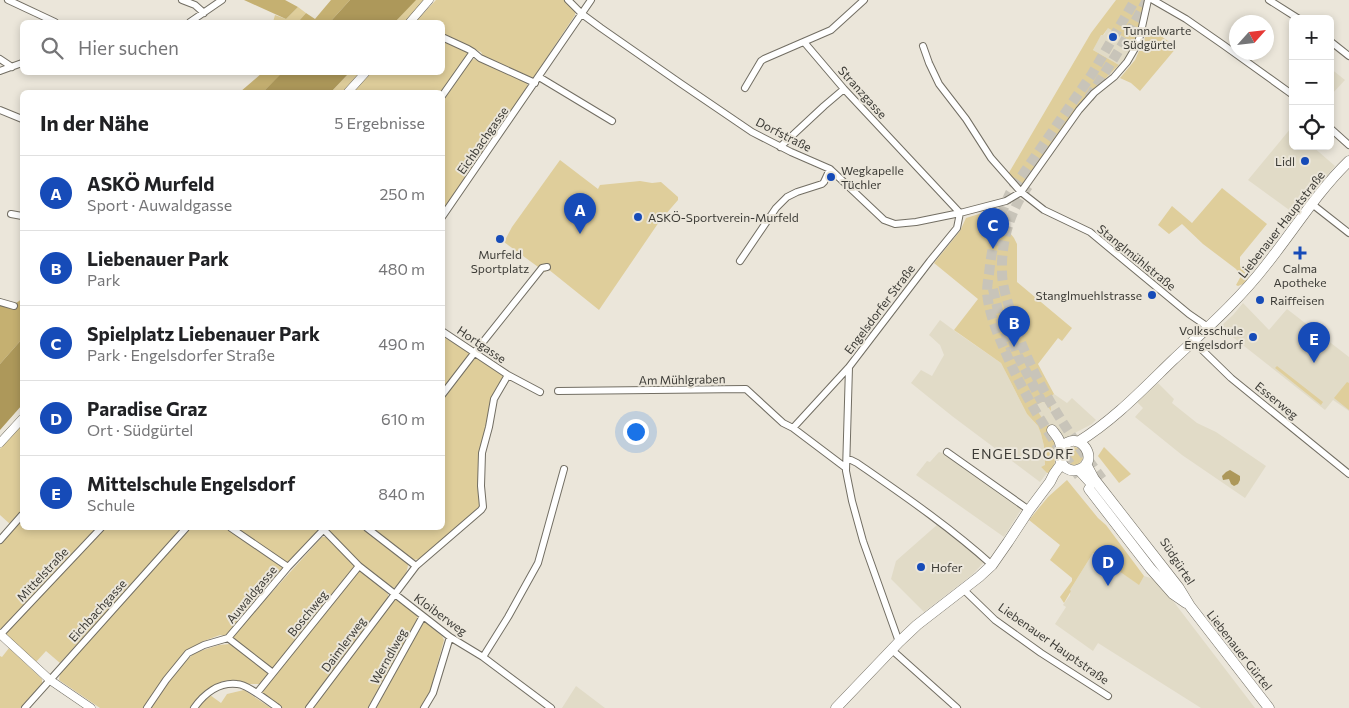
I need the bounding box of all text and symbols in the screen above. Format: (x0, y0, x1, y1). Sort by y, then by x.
north arrow (1229, 15, 1274, 60)
map controls (1289, 15, 1334, 150)
button: + (1289, 15, 1334, 60)
search box (20, 20, 445, 75)
place label: Tunnelwarte Südgürtel (1123, 23, 1191, 51)
marker: Tunnelwarte Südgürtel (1107, 31, 1119, 43)
icon: search (38, 34, 66, 62)
text: Hier suchen (78, 36, 179, 59)
button: − (1289, 60, 1334, 105)
street label: Stranzgasse (836, 63, 890, 121)
street label: Eichbachgasse (454, 104, 510, 176)
button: locate (1289, 105, 1334, 150)
text: In der Nähe (40, 110, 149, 135)
text: 5 Ergebnisse (334, 113, 425, 132)
street label: Dorfstraße (754, 114, 814, 154)
place label: Lidl (1275, 154, 1295, 168)
marker: Lidl (1299, 155, 1311, 167)
place label: Wegkapelle Tüchler (841, 163, 904, 191)
street label: Liebenauer Hauptstraße (1235, 168, 1327, 280)
marker: Wegkapelle Tüchler (825, 171, 837, 183)
text: ASKÖ Murfeld (87, 172, 214, 195)
text: A (50, 184, 62, 203)
text: 250 m (379, 184, 425, 203)
pin: A (564, 193, 596, 234)
text: Sport · Auwaldgasse (87, 195, 232, 214)
pin: C (977, 208, 1009, 249)
place label: ASKÖ-Sportverein-Murfeld (648, 210, 799, 224)
marker: ASKÖ-Sportverein-Murfeld (632, 211, 644, 223)
street label: Stanglmühlstraße (1095, 221, 1179, 293)
marker: Murfeld Sportplatz (494, 233, 506, 245)
text: Liebenauer Park (87, 247, 229, 270)
place label: Murfeld Sportplatz (471, 247, 529, 275)
marker: Calma Apotheke (1294, 247, 1306, 259)
text: B (51, 259, 61, 278)
text: 480 m (378, 259, 425, 278)
place label: Calma Apotheke (1273, 261, 1327, 289)
street label: Engelsdorfer Straße (841, 262, 917, 356)
text: Park (87, 270, 120, 289)
place label: Stanglmuehlstrasse (1036, 288, 1142, 302)
marker: Stanglmuehlstrasse (1146, 289, 1158, 301)
place label: Raiffeisen (1270, 293, 1324, 307)
marker: Raiffeisen (1254, 294, 1266, 306)
pin: B (998, 306, 1030, 347)
text: Spielplatz Liebenauer Park (87, 322, 320, 345)
pin: E (1298, 322, 1330, 363)
street label: Hortgasse (455, 323, 509, 365)
place label: Volksschule Engelsdorf (1179, 323, 1243, 351)
marker: Volksschule Engelsdorf (1247, 331, 1259, 343)
text: C (51, 334, 61, 353)
text: 490 m (378, 334, 425, 353)
text: Park · Engelsdorfer Straße (87, 345, 275, 364)
street label: Am Mühlgraben (638, 371, 726, 387)
street label: Esserweg (1253, 378, 1302, 422)
text: Paradise Graz (87, 397, 207, 420)
text: D (50, 409, 62, 428)
text: 610 m (381, 409, 425, 428)
your location (623, 419, 649, 445)
text: Ort · Südgürtel (87, 420, 193, 439)
district label: ENGELSDORF (972, 445, 1074, 462)
text: Mittelschule Engelsdorf (87, 472, 295, 495)
text: E (51, 484, 61, 503)
text: 840 m (378, 484, 425, 503)
text: Schule (87, 495, 135, 514)
street label: Südgürtel (1158, 535, 1198, 587)
street label: Mittelstraße (13, 544, 71, 604)
pin: D (1092, 545, 1124, 586)
place label: Hofer (931, 560, 963, 574)
marker: Hofer (915, 561, 927, 573)
street label: Auwaldgasse (223, 562, 279, 626)
street label: Eichbachgasse (65, 576, 129, 644)
street label: Boschweg (284, 587, 330, 639)
street label: Kloiberweg (412, 590, 471, 638)
street label: Liebenauer Hauptstraße (996, 599, 1112, 687)
street label: Liebenauer Gürtel (1204, 607, 1276, 693)
street label: Daimlerweg (318, 613, 368, 674)
street label: Werndlweg (367, 625, 409, 686)

